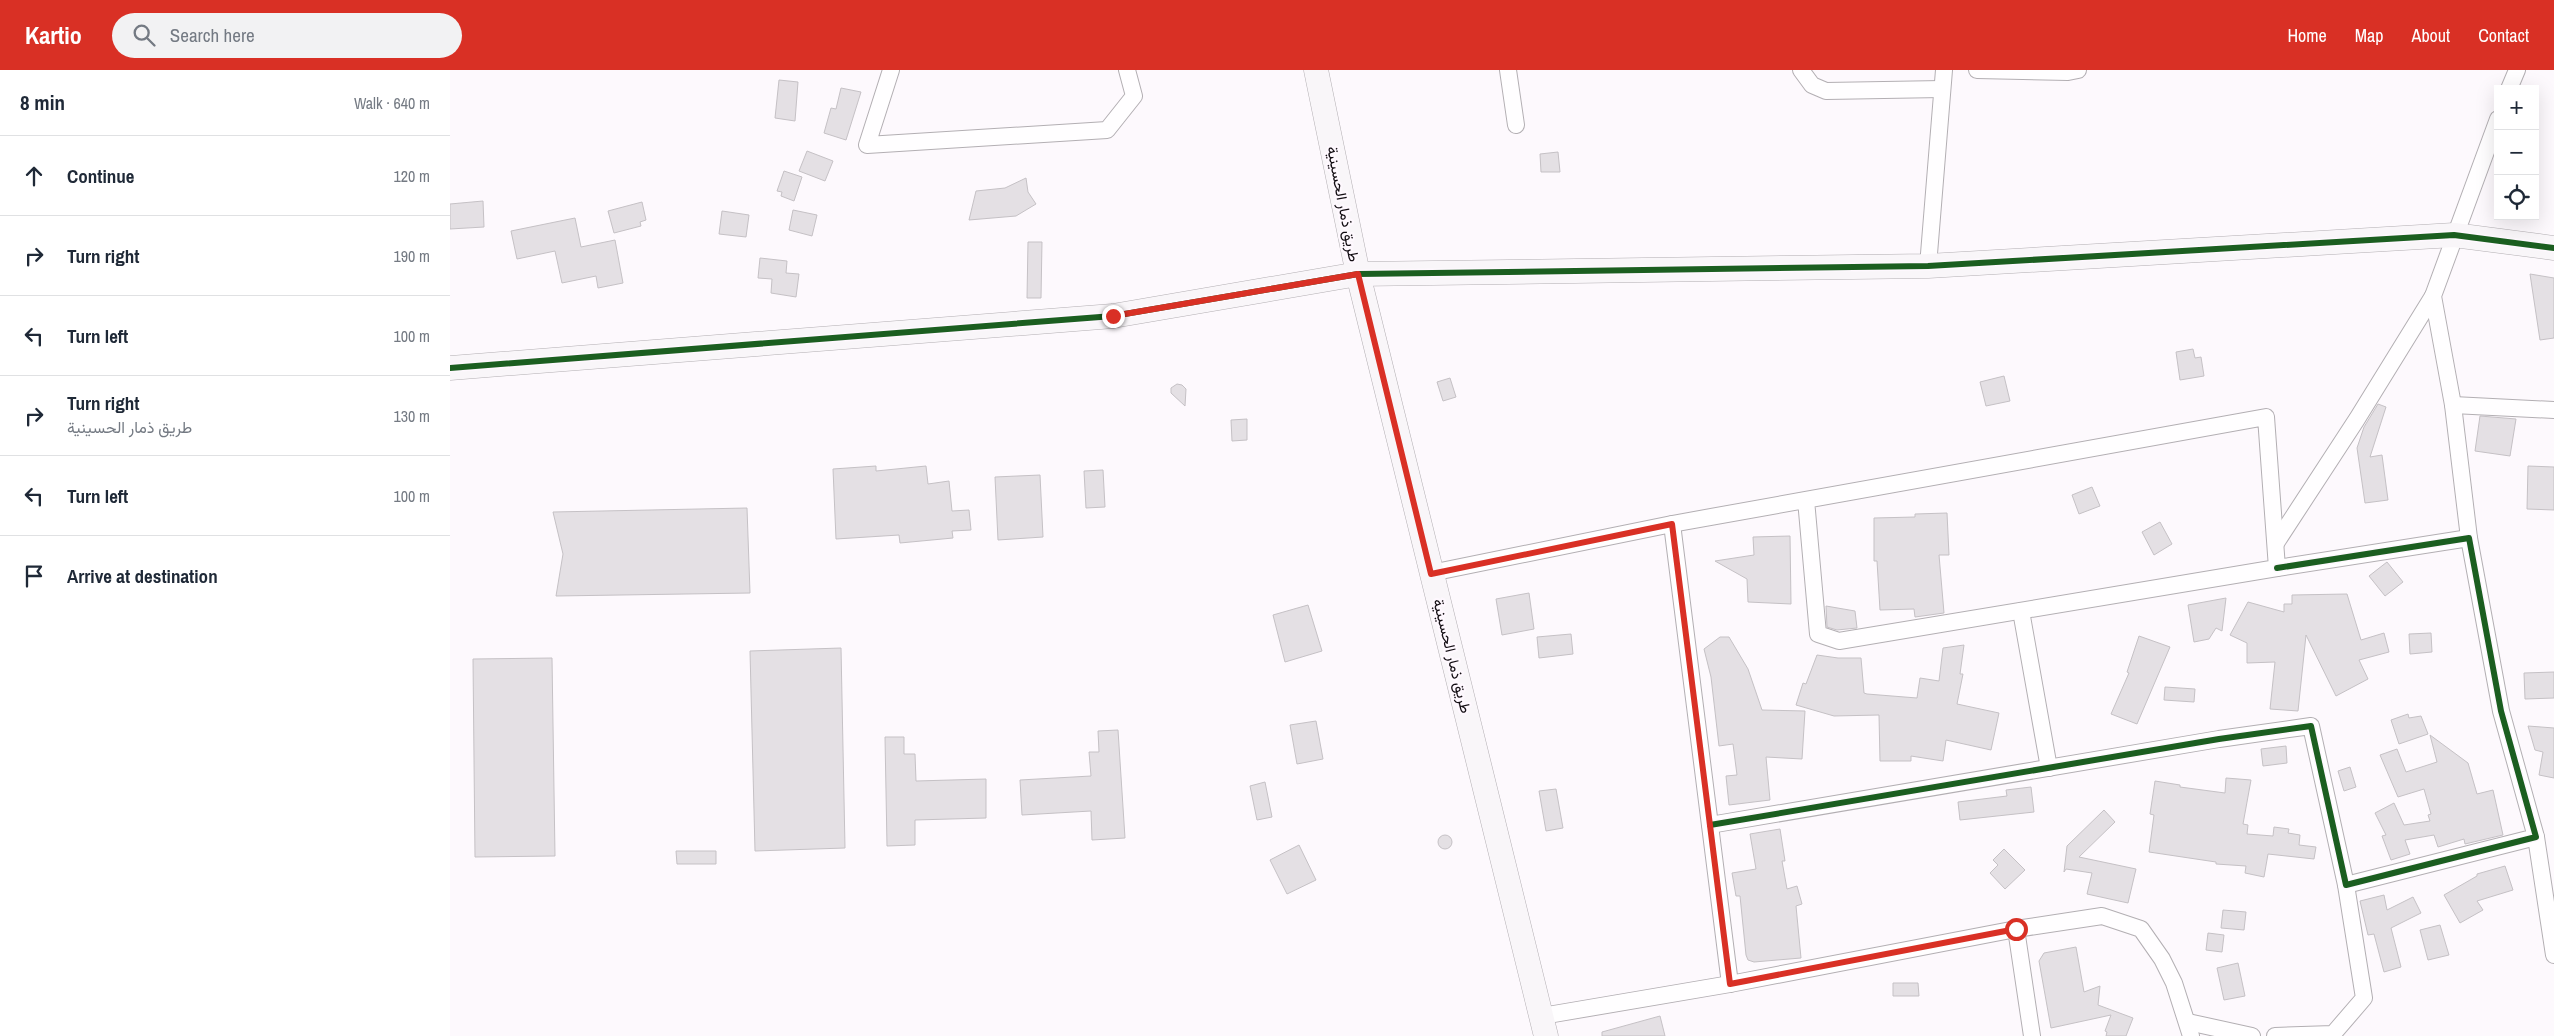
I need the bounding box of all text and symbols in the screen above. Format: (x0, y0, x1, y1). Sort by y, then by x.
search box (112, 13, 462, 58)
text: Kartio (25, 19, 82, 51)
icon: search (130, 21, 158, 49)
text: Search here (170, 22, 255, 48)
text: Home (2287, 23, 2327, 48)
text: Map (2355, 23, 2384, 48)
text: About (2412, 23, 2450, 48)
text: Contact (2478, 23, 2529, 48)
map controls (2494, 85, 2539, 220)
button: + (2494, 85, 2539, 130)
text: 8 min (20, 88, 65, 117)
text: Walk · 640 m (354, 92, 430, 114)
button: − (2494, 130, 2539, 175)
street label: طريق ذمار الحسينية (1322, 144, 1365, 264)
icon: ahead (20, 162, 48, 190)
text: Continue (67, 163, 135, 189)
text: 120 m (394, 165, 430, 187)
button: locate (2494, 175, 2539, 220)
icon: right (20, 242, 48, 270)
text: Turn right (67, 243, 139, 269)
text: 190 m (394, 245, 430, 267)
route end (1102, 305, 1125, 328)
icon: left (20, 322, 48, 350)
text: Turn left (67, 323, 128, 349)
text: 100 m (394, 325, 430, 347)
text: Turn right (67, 390, 139, 416)
icon: right (20, 402, 48, 430)
text: 130 m (394, 405, 430, 427)
text: طريق ذمار الحسينية (67, 416, 192, 438)
icon: left (20, 482, 48, 510)
text: Turn left (67, 483, 128, 509)
text: 100 m (394, 485, 430, 507)
icon: arrive (20, 562, 48, 590)
text: Arrive at destination (67, 563, 218, 589)
street label: طريق ذمار الحسينية (1428, 596, 1477, 716)
route start (2005, 918, 2028, 941)

